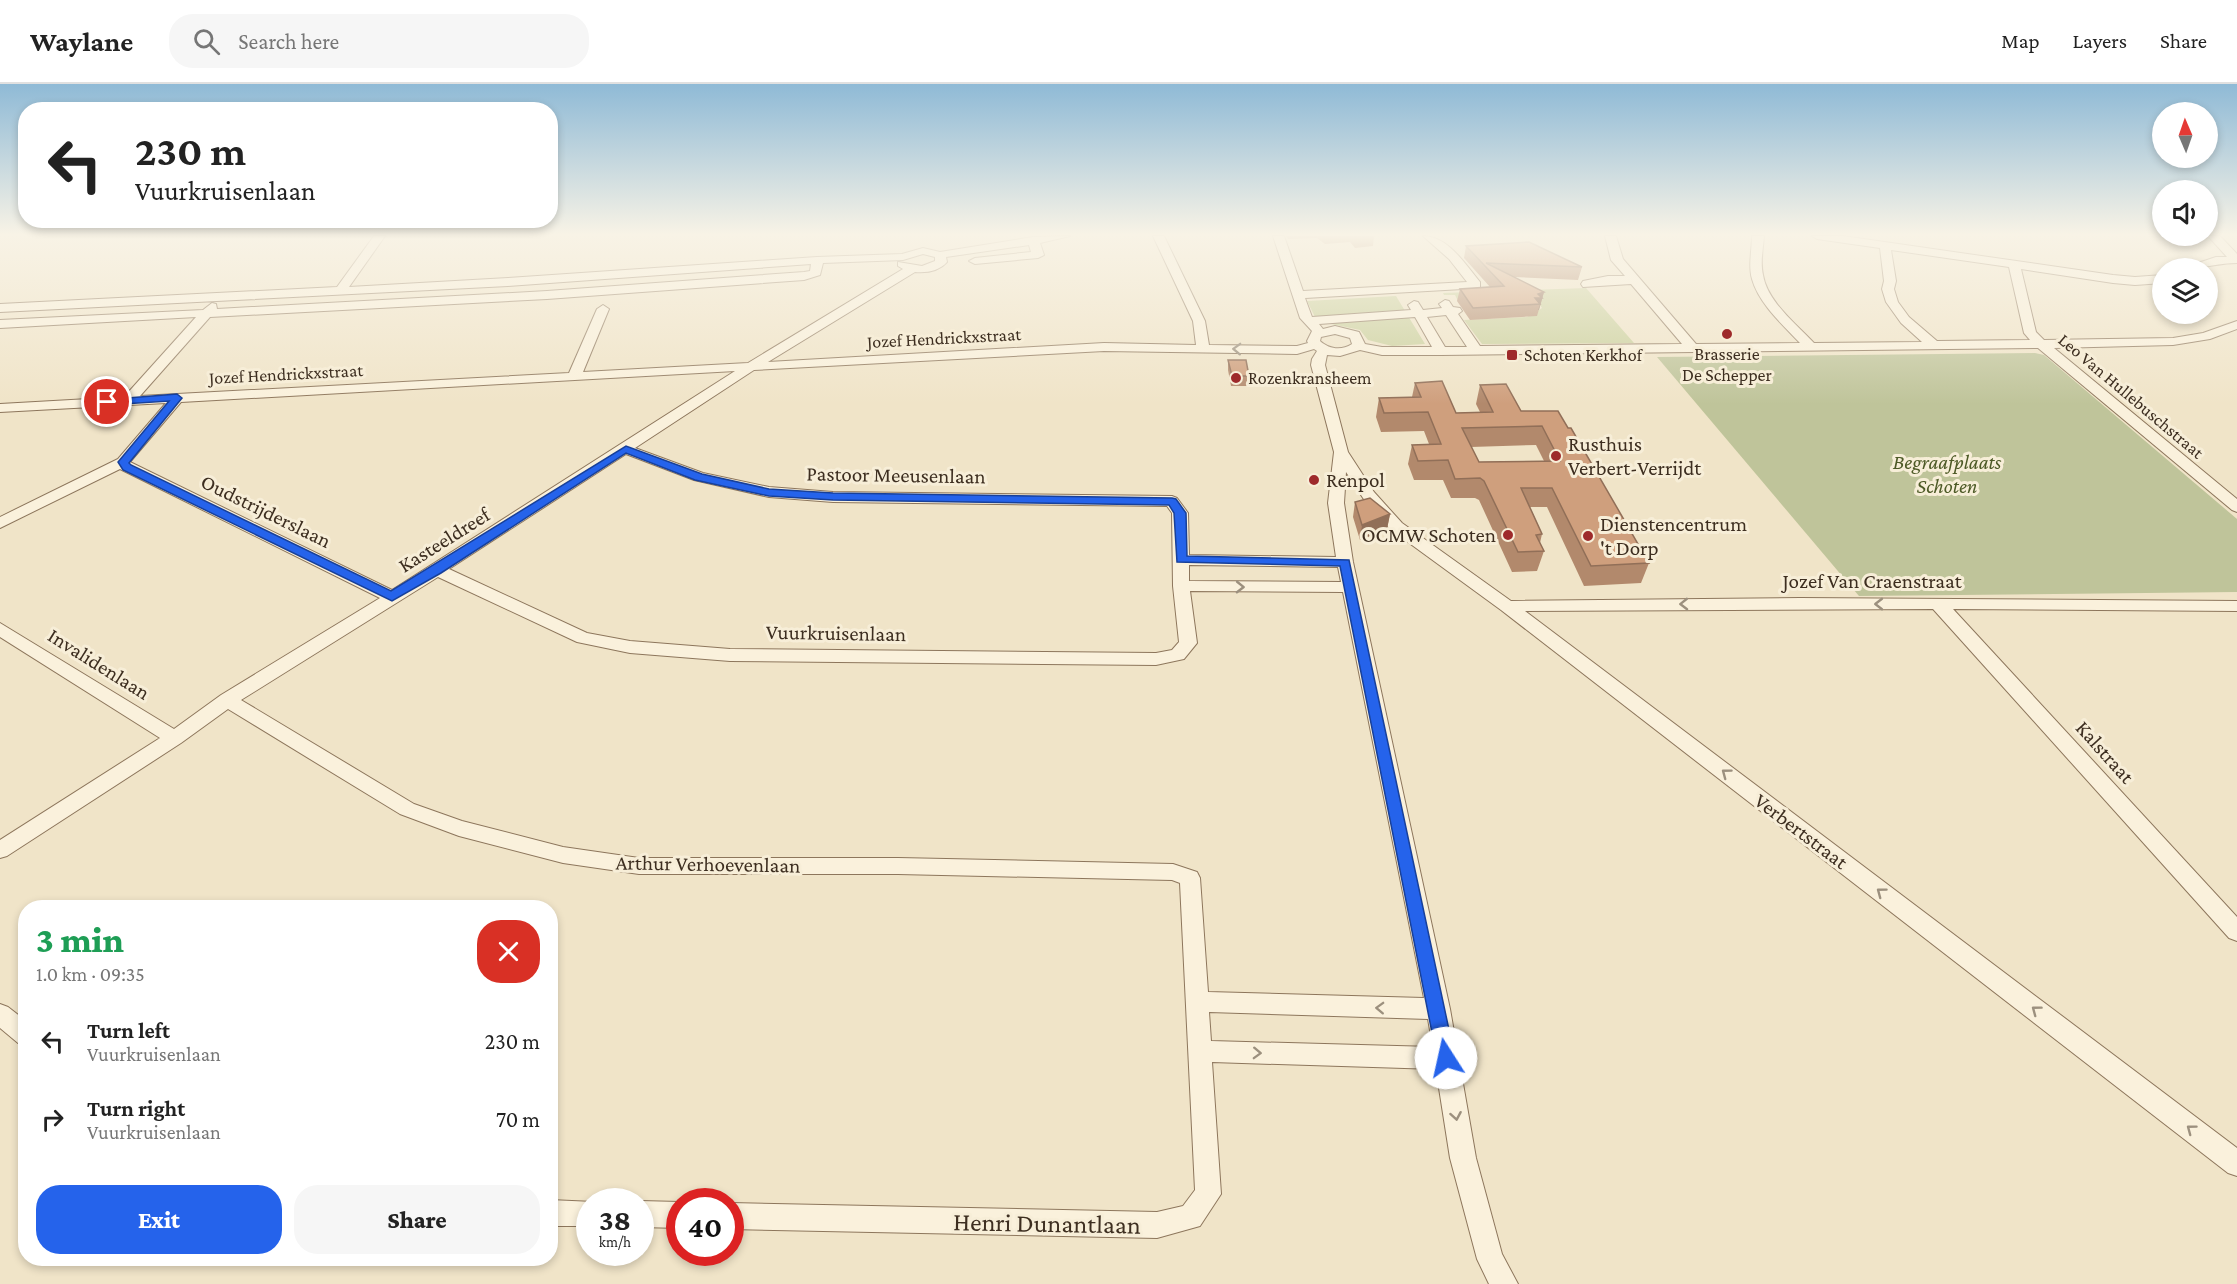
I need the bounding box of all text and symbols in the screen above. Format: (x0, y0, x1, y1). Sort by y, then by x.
search box (169, 14, 589, 68)
icon: search (190, 25, 223, 58)
text: Waylane (30, 26, 133, 57)
text: Search here (238, 29, 339, 54)
text: Map (2001, 29, 2040, 53)
text: Layers (2073, 29, 2127, 53)
text: Share (2160, 29, 2207, 53)
north arrow (2152, 102, 2218, 168)
map controls (2152, 102, 2218, 324)
icon: left (36, 126, 114, 204)
text: 230 m (135, 127, 246, 174)
text: Vuurkruisenlaan (135, 176, 315, 206)
button: sound (2152, 180, 2218, 246)
button: layers (2152, 258, 2218, 324)
street label: Jozef Hendrickxstraat (864, 324, 1023, 352)
marker: Brasserie De Schepper (1720, 327, 1734, 341)
street label: Leo Van Hullebuschstraat (2054, 329, 2208, 463)
one-way arrow (1232, 343, 1241, 356)
place label: Brasserie De Schepper (1682, 344, 1773, 385)
place label: Schoten Kerkhof (1524, 345, 1644, 365)
marker: Schoten Kerkhof (1505, 348, 1519, 362)
street label: Jozef Hendrickxstraat (206, 360, 365, 388)
place label: Rozenkransheem (1248, 368, 1372, 388)
marker: Rozenkransheem (1229, 371, 1243, 385)
pin (81, 376, 132, 427)
icon: arrive (90, 385, 123, 418)
place label: Rusthuis Verbert-Verrijdt (1568, 432, 1702, 480)
marker: Rusthuis Verbert-Verrijdt (1549, 449, 1563, 463)
park label: Begraafplaats Schoten (1893, 450, 2002, 498)
street label: Pastoor Meeusenlaan (806, 461, 986, 489)
place label: Renpol (1326, 468, 1385, 492)
street label: Oudstrijderslaan (197, 469, 335, 553)
marker: Renpol (1307, 473, 1321, 487)
street label: Kasteeldreef (394, 501, 496, 578)
place label: Dienstencentrum 't Dorp (1600, 512, 1747, 560)
place label: OCMW Schoten (1361, 523, 1496, 547)
marker: OCMW Schoten (1501, 528, 1515, 542)
marker: Dienstencentrum 't Dorp (1581, 529, 1595, 543)
street label: Jozef Van Craenstraat (1780, 569, 1963, 593)
one-way arrow (1235, 581, 1244, 593)
one-way arrow (1680, 598, 1689, 610)
one-way arrow (1875, 598, 1884, 610)
street label: Vuurkruisenlaan (766, 620, 906, 646)
street label: Invalidenlaan (44, 623, 154, 705)
street label: Kalstraat (2071, 716, 2140, 789)
one-way arrow (1722, 770, 1733, 781)
street label: Verbertstraat (1750, 788, 1853, 874)
street label: Arthur Verhoevenlaan (615, 850, 801, 878)
one-way arrow (1877, 888, 1888, 899)
text: 3 min (36, 920, 124, 960)
button: close (477, 920, 540, 983)
text: 1.0 km · 09:35 (36, 963, 145, 985)
one-way arrow (1375, 1001, 1384, 1014)
one-way arrow (2031, 1007, 2042, 1018)
text: Turn left (87, 1018, 170, 1043)
icon: left (36, 1025, 69, 1058)
position arrow (1414, 1026, 1478, 1090)
text: 230 m (485, 1029, 540, 1054)
text: Vuurkruisenlaan (87, 1043, 221, 1065)
one-way arrow (1253, 1046, 1262, 1059)
text: Turn right (87, 1096, 185, 1121)
icon: right (36, 1103, 69, 1136)
text: 70 m (496, 1107, 540, 1132)
one-way arrow (1450, 1111, 1462, 1120)
text: Vuurkruisenlaan (87, 1121, 221, 1143)
one-way arrow (2186, 1125, 2197, 1136)
button: Exit (36, 1185, 282, 1254)
button: Share (294, 1185, 540, 1254)
speed limit sign: 40 (666, 1188, 744, 1266)
text: 38 (599, 1203, 631, 1236)
street label: Henri Dunantlaan (953, 1207, 1141, 1240)
text: km/h (599, 1234, 631, 1250)

